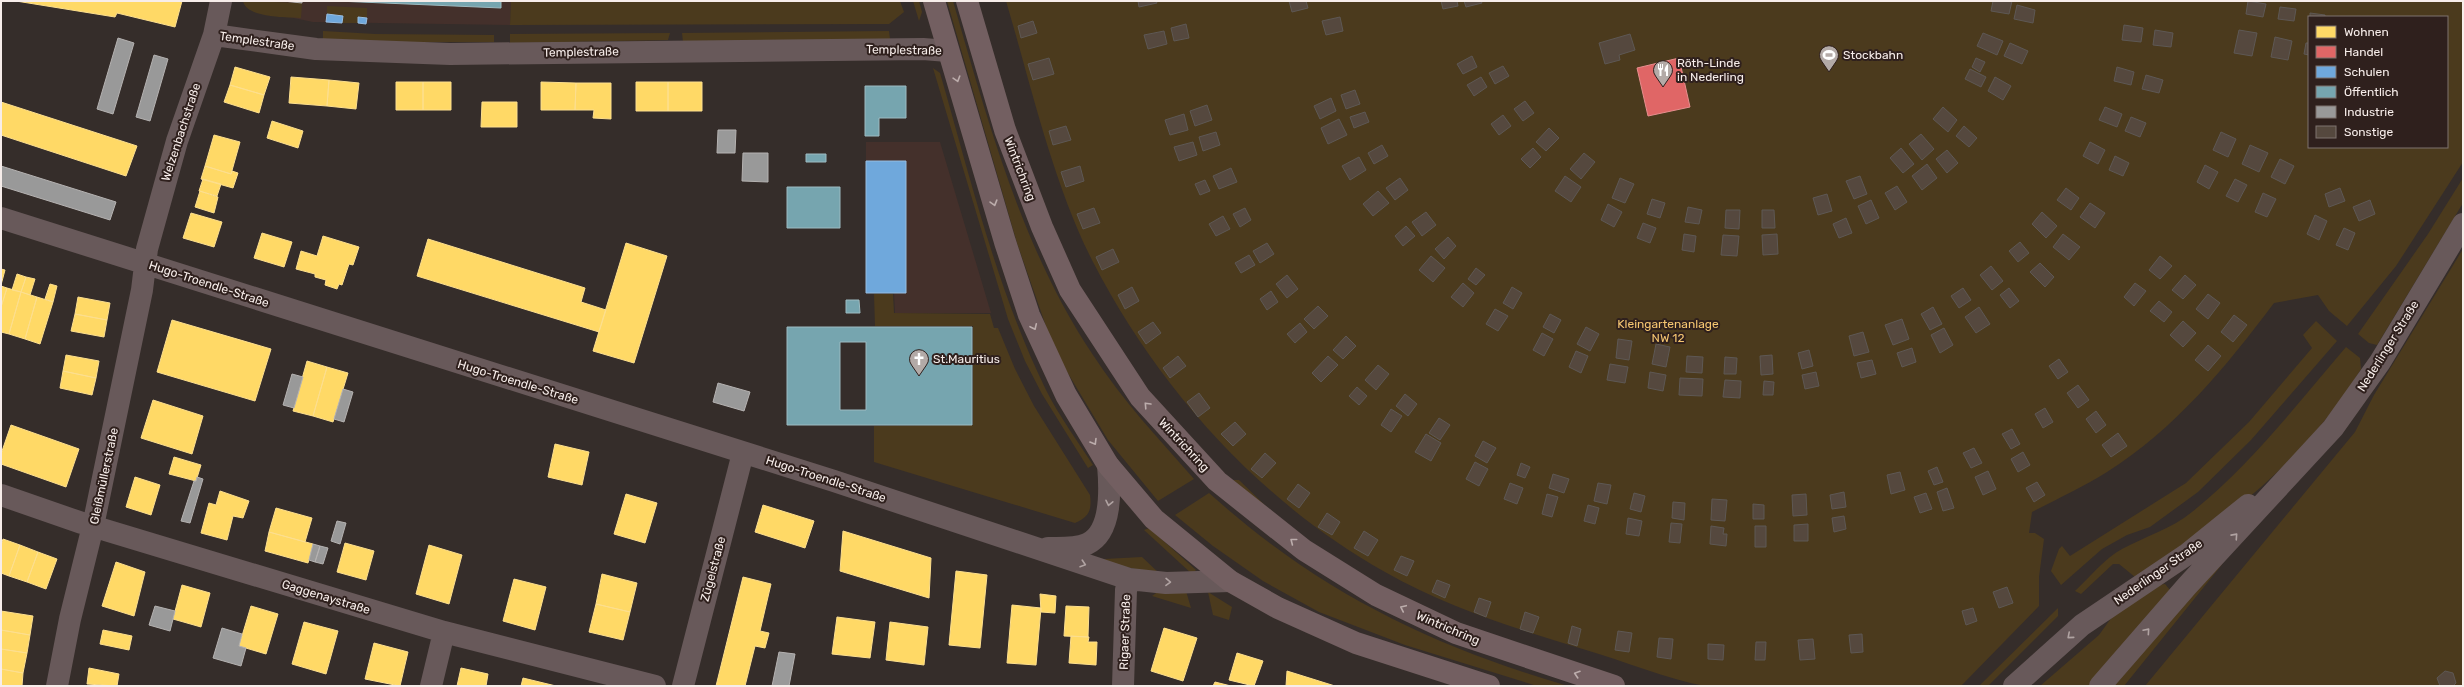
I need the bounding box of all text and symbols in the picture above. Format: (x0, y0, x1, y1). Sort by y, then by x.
legend (2308, 16, 2448, 148)
text: Wohnen (2344, 25, 2389, 39)
street label: Templestraße (219, 29, 296, 53)
street label: Templestraße (866, 42, 942, 58)
street label: Templestraße (543, 44, 619, 60)
sports icon: Stockbahn (1818, 44, 1840, 72)
text: Handel (2344, 45, 2383, 59)
place label: Stockbahn (1843, 48, 1903, 62)
place label: Röth-Linde in Nederling (1677, 56, 1744, 84)
restaurant icon: Röth-Linde in Nederling (1652, 59, 1674, 87)
text: Schulen (2344, 65, 2390, 79)
one-way arrow (952, 75, 961, 82)
street label: Welzenbachstraße (159, 81, 204, 183)
text: Öffentlich (2344, 85, 2399, 99)
text: Industrie (2344, 105, 2394, 119)
text: Sonstige (2344, 125, 2393, 139)
street label: Wintrichring (1001, 135, 1039, 203)
one-way arrow (989, 200, 998, 207)
street label: Hugo-Troendle-Straße (147, 258, 271, 310)
street label: Nederlinger Straße (2354, 298, 2422, 394)
park label: Kleingartenanlage NW 12 (1617, 317, 1719, 345)
one-way arrow (1029, 322, 1037, 330)
church icon: St.Mauritius (908, 348, 930, 376)
place label: St.Mauritius (933, 352, 1000, 366)
street label: Hugo-Troendle-Straße (456, 357, 580, 407)
one-way arrow (1144, 402, 1151, 410)
street label: Wintrichring (1156, 415, 1212, 475)
street label: Gleißmüllerstraße (87, 426, 121, 526)
one-way arrow (1090, 438, 1097, 445)
street label: Hugo-Troendle-Straße (764, 453, 888, 505)
one-way arrow (1106, 500, 1114, 507)
one-way arrow (2230, 533, 2238, 541)
street label: Zügelstraße (698, 535, 728, 603)
street label: Nederlinger Straße (2111, 536, 2205, 608)
one-way arrow (1290, 538, 1297, 545)
one-way arrow (1080, 559, 1087, 568)
street label: Gaggenaystraße (280, 577, 372, 617)
one-way arrow (1165, 578, 1171, 586)
street label: Rigaer Straße (1117, 594, 1133, 670)
one-way arrow (1400, 605, 1408, 613)
street label: Wintrichring (1414, 608, 1482, 648)
one-way arrow (2142, 629, 2149, 636)
one-way arrow (2067, 631, 2075, 638)
one-way arrow (1574, 670, 1581, 679)

